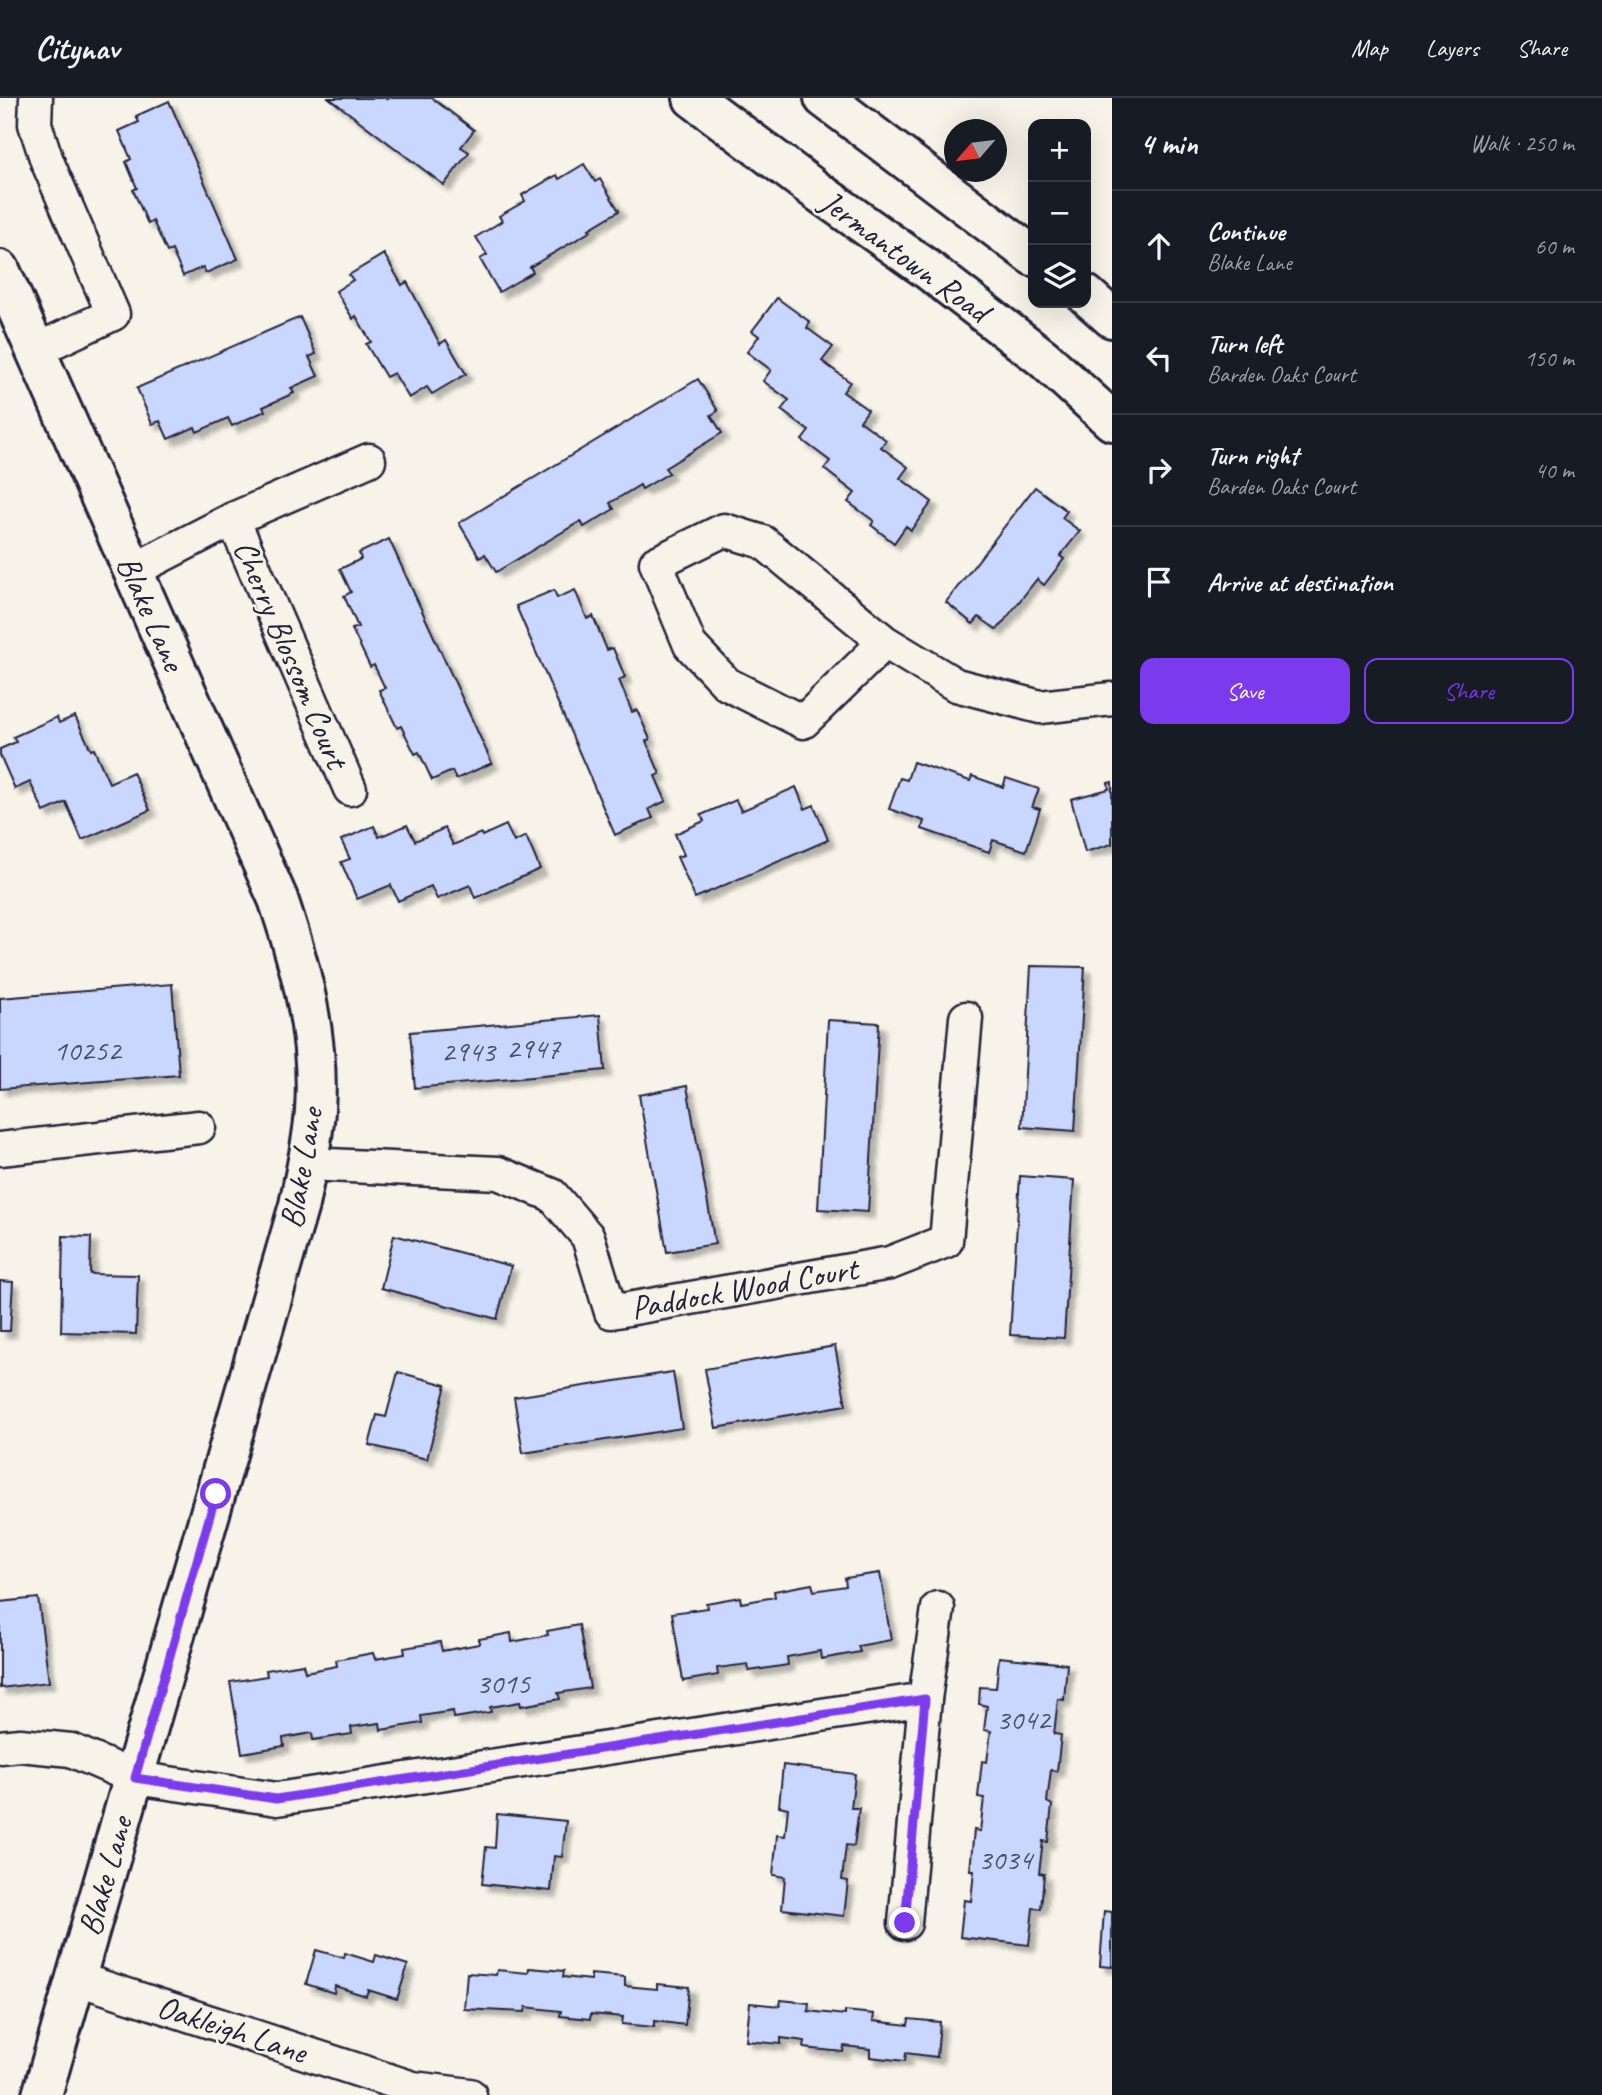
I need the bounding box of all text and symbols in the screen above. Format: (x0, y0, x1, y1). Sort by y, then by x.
text: Citynav (35, 27, 119, 69)
text: Map (1351, 33, 1388, 63)
text: Layers (1426, 33, 1479, 63)
text: Share (1517, 33, 1567, 63)
north arrow (944, 119, 1007, 182)
map controls (1028, 119, 1091, 308)
button: + (1028, 119, 1091, 182)
text: 4 min (1140, 125, 1197, 163)
text: Walk · 250 m (1470, 129, 1574, 158)
street label: Jermantown Road (811, 180, 1002, 334)
button: − (1028, 182, 1091, 245)
text: Continue (1207, 215, 1285, 248)
icon: ahead (1140, 227, 1178, 265)
text: 60 m (1535, 232, 1574, 261)
button: layers (1028, 245, 1091, 308)
text: Blake Lane (1207, 248, 1292, 277)
text: Turn left (1207, 327, 1282, 360)
icon: left (1140, 339, 1178, 377)
text: 150 m (1525, 344, 1574, 373)
text: Barden Oaks Court (1207, 360, 1356, 389)
text: Turn right (1207, 439, 1298, 472)
icon: right (1140, 451, 1178, 489)
text: 40 m (1535, 456, 1574, 485)
text: Barden Oaks Court (1207, 472, 1356, 501)
street label: Cherry Blossom Court (224, 534, 359, 777)
street label: Blake Lane (107, 549, 196, 679)
icon: arrive (1140, 563, 1178, 601)
text: Arrive at destination (1207, 566, 1393, 599)
button: Save (1140, 658, 1350, 724)
button: Share (1364, 658, 1574, 724)
house number: 2947 (506, 1029, 561, 1067)
house number: 10252 (53, 1031, 123, 1069)
house number: 2943 (441, 1032, 497, 1070)
street label: Blake Lane (270, 1102, 333, 1231)
street label: Paddock Wood Court (628, 1247, 863, 1329)
route start (200, 1478, 231, 1509)
house number: 3015 (476, 1664, 531, 1702)
house number: 3042 (996, 1700, 1053, 1738)
street label: Blake Lane (68, 1810, 143, 1940)
house number: 3034 (978, 1840, 1035, 1878)
route end (889, 1907, 920, 1938)
street label: Oakleigh Lane (152, 1985, 314, 2074)

